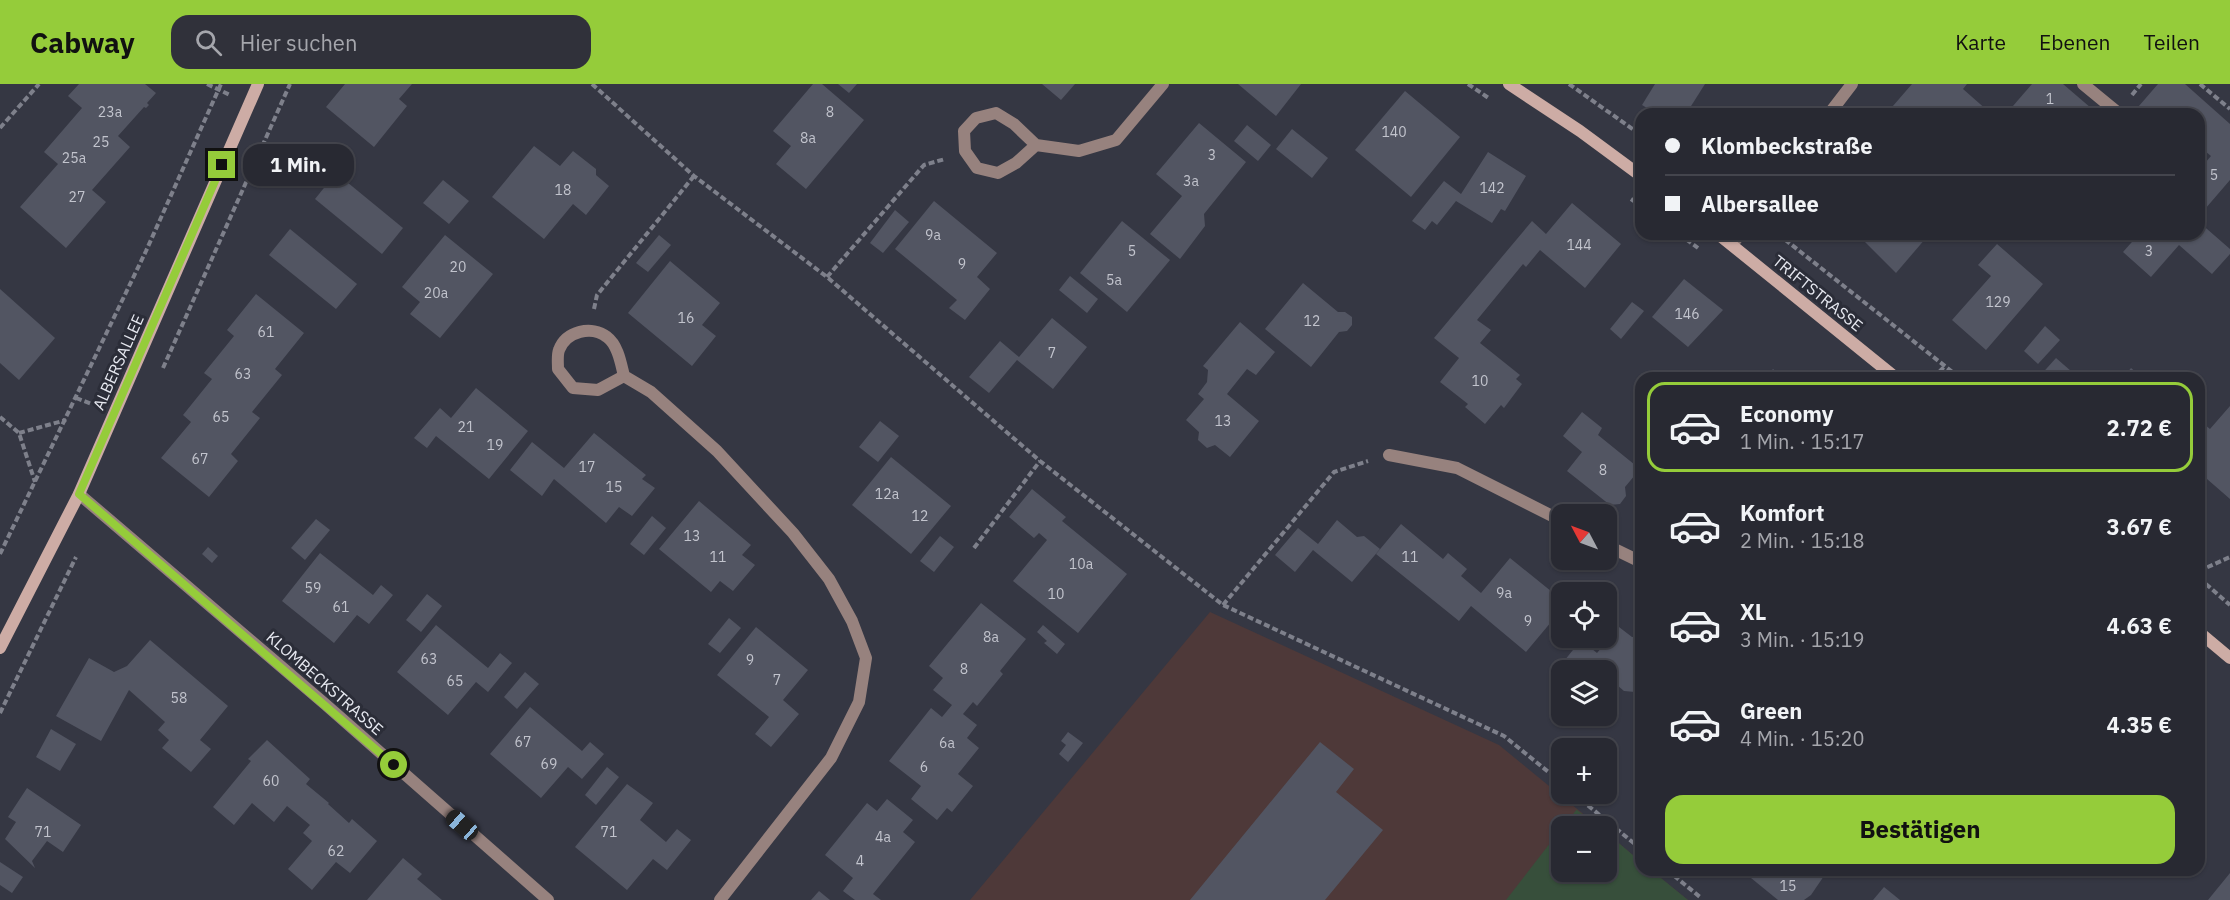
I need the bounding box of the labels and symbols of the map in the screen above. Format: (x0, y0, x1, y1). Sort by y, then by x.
house number: 1 (2046, 90, 2054, 108)
house number: 23a (98, 103, 123, 121)
house number: 8 (826, 103, 834, 121)
house number: 140 (1381, 123, 1407, 141)
house number: 8a (800, 129, 816, 147)
house number: 25 (93, 133, 109, 151)
callout: 1 Min. (243, 144, 354, 186)
house number: 3 (1208, 146, 1216, 164)
house number: 25a (62, 149, 87, 167)
route end (208, 151, 235, 178)
house number: 5 (2210, 166, 2218, 184)
house number: 3a (1183, 172, 1199, 190)
house number: 142 (1479, 179, 1505, 197)
house number: 18 (555, 181, 571, 199)
house number: 27 (69, 188, 85, 206)
house number: 9a (925, 226, 941, 244)
house number: 144 (1566, 236, 1592, 254)
house number: 5 (1128, 242, 1136, 260)
house number: 3 (2145, 242, 2153, 260)
street label: TRIFTSTRASSE (1769, 251, 1867, 335)
house number: 9 (958, 255, 966, 273)
house number: 20 (450, 258, 466, 276)
house number: 5a (1106, 271, 1122, 289)
house number: 20a (424, 284, 449, 302)
house number: 129 (1985, 293, 2011, 311)
house number: 146 (1674, 305, 1700, 323)
house number: 16 (678, 309, 694, 327)
street label: ALBERSALLEE (88, 311, 148, 413)
house number: 12 (1304, 312, 1320, 330)
house number: 61 (258, 323, 274, 341)
house number: 7 (1048, 344, 1056, 362)
house number: 63 (235, 365, 251, 383)
house number: 10 (1472, 372, 1488, 390)
house number: 65 (213, 408, 229, 426)
house number: 13 (1215, 412, 1231, 430)
house number: 21 (458, 418, 474, 436)
house number: 19 (487, 436, 503, 454)
house number: 67 (192, 450, 208, 468)
house number: 17 (579, 458, 595, 476)
house number: 8 (1599, 461, 1607, 479)
house number: 15 (606, 478, 622, 496)
house number: 12a (875, 485, 900, 503)
north arrow (1551, 504, 1617, 570)
house number: 12 (912, 507, 928, 525)
house number: 13 (684, 527, 700, 545)
house number: 11 (710, 548, 726, 566)
house number: 11 (1402, 548, 1418, 566)
house number: 10a (1069, 555, 1094, 573)
house number: 59 (305, 579, 321, 597)
house number: 9a (1496, 584, 1512, 602)
house number: 10 (1048, 585, 1064, 603)
house number: 61 (333, 598, 349, 616)
house number: 9 (1524, 612, 1532, 630)
street label: KLOMBECKSTRASSE (262, 627, 388, 739)
house number: 8a (983, 628, 999, 646)
house number: 63 (421, 650, 437, 668)
house number: 9 (746, 651, 754, 669)
house number: 8 (960, 660, 968, 678)
house number: 7 (773, 671, 781, 689)
house number: 65 (447, 672, 463, 690)
house number: 58 (171, 689, 187, 707)
house number: 67 (515, 733, 531, 751)
house number: 6a (939, 734, 955, 752)
route start (380, 751, 407, 778)
house number: 69 (541, 755, 557, 773)
house number: 6 (920, 758, 928, 776)
house number: 60 (263, 772, 279, 790)
car (443, 806, 481, 844)
house number: 71 (35, 823, 51, 841)
house number: 71 (601, 823, 617, 841)
house number: 4a (875, 828, 891, 846)
house number: 62 (328, 842, 344, 860)
house number: 4 (856, 852, 864, 870)
house number: 15 (1780, 877, 1796, 895)

